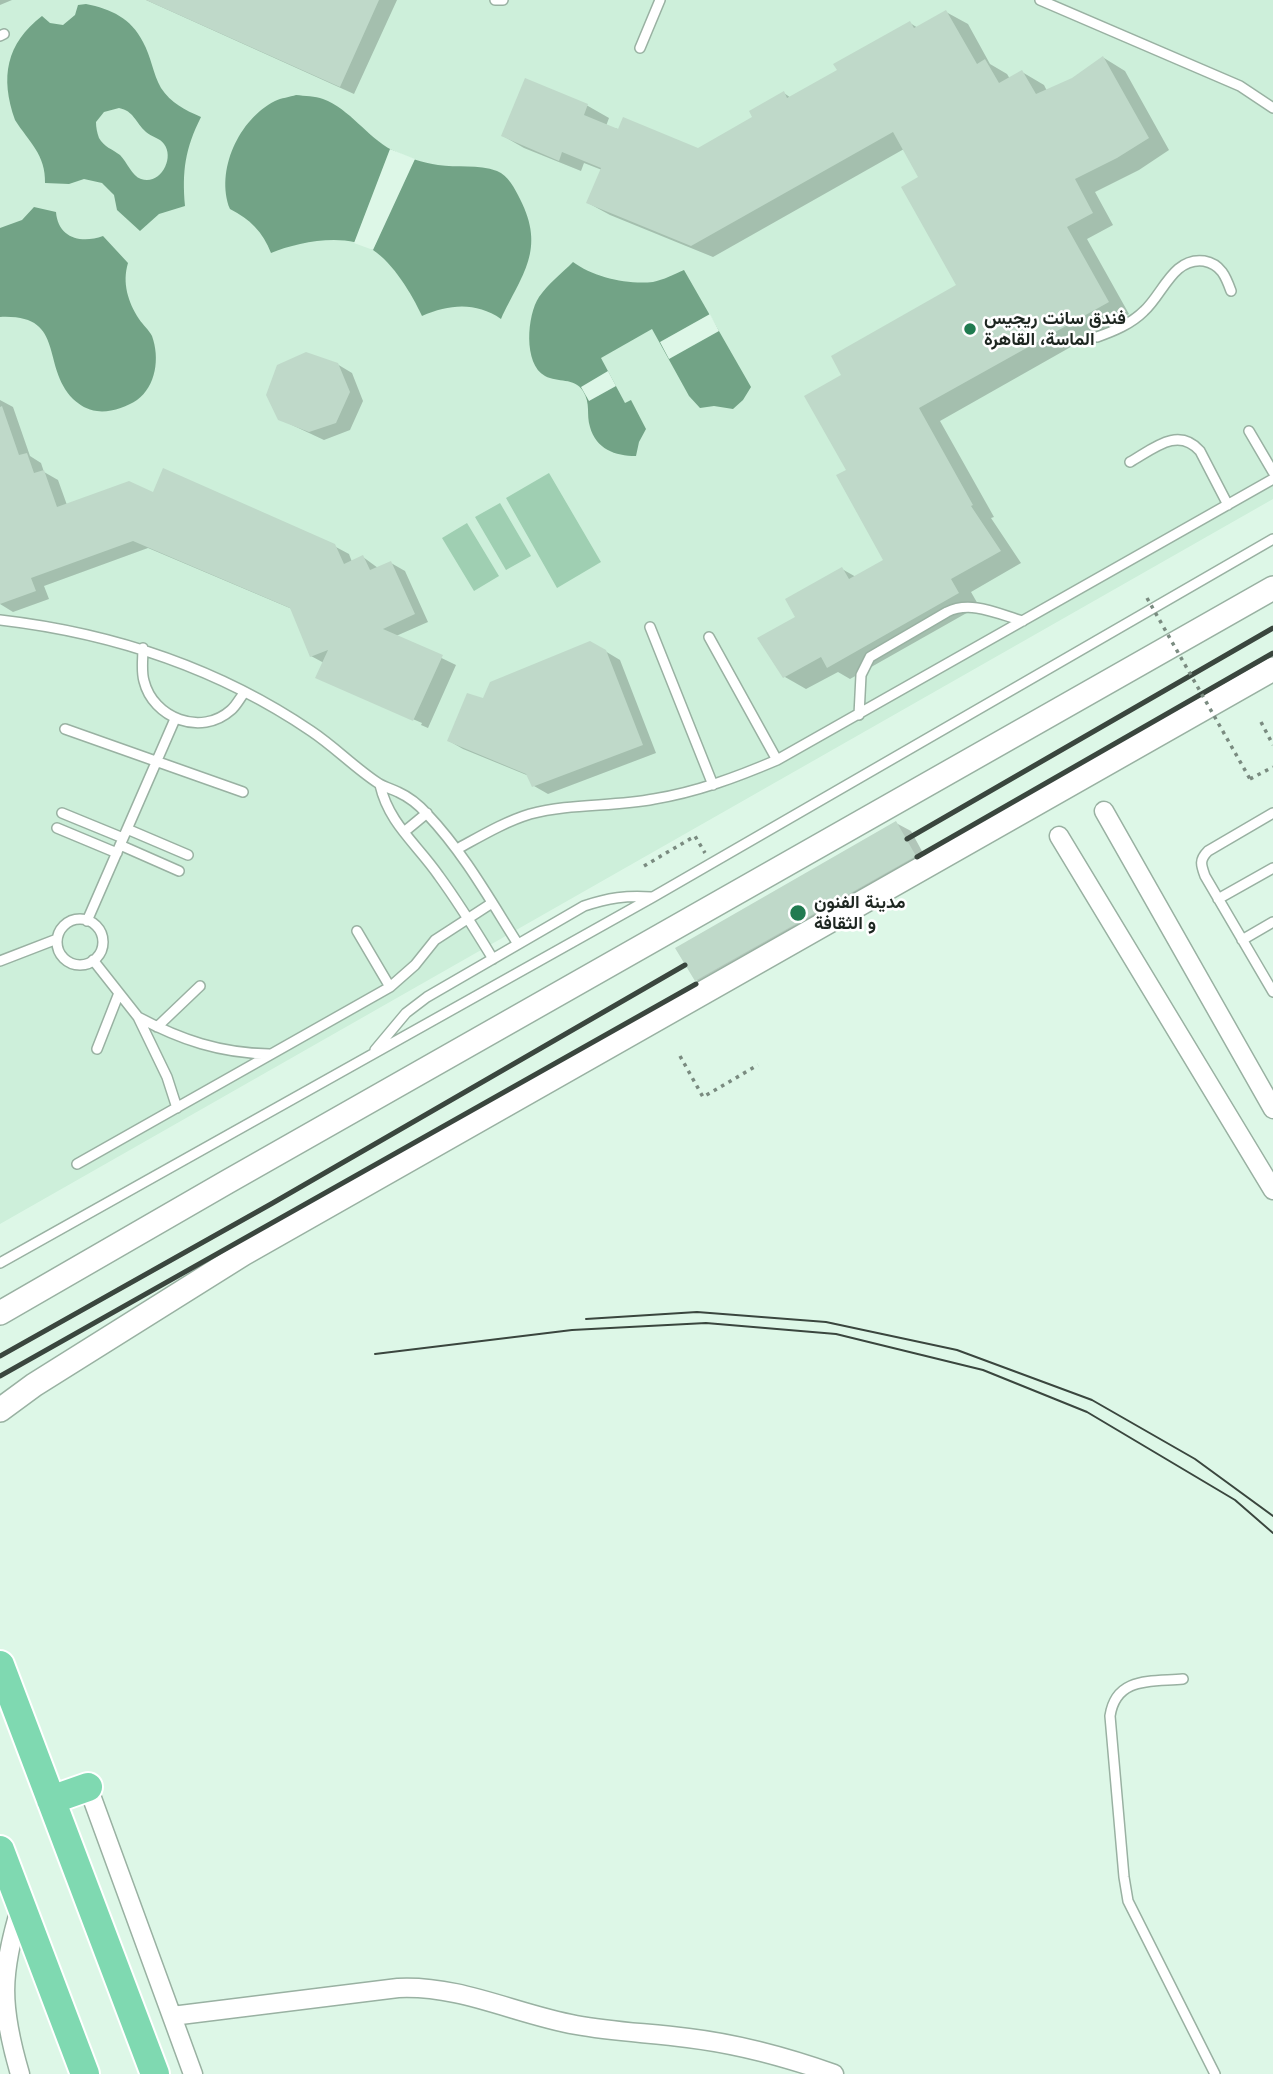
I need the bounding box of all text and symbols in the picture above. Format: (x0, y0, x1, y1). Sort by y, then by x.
place label: فندق سانت ريجيس الماسة، القاهرة (984, 308, 1126, 350)
marker: فندق سانت ريجيس الماسة، القاهرة (962, 321, 978, 337)
place label: مدينة الفنون و الثقافة (814, 892, 906, 934)
marker: مدينة الفنون و الثقافة (788, 903, 808, 923)

